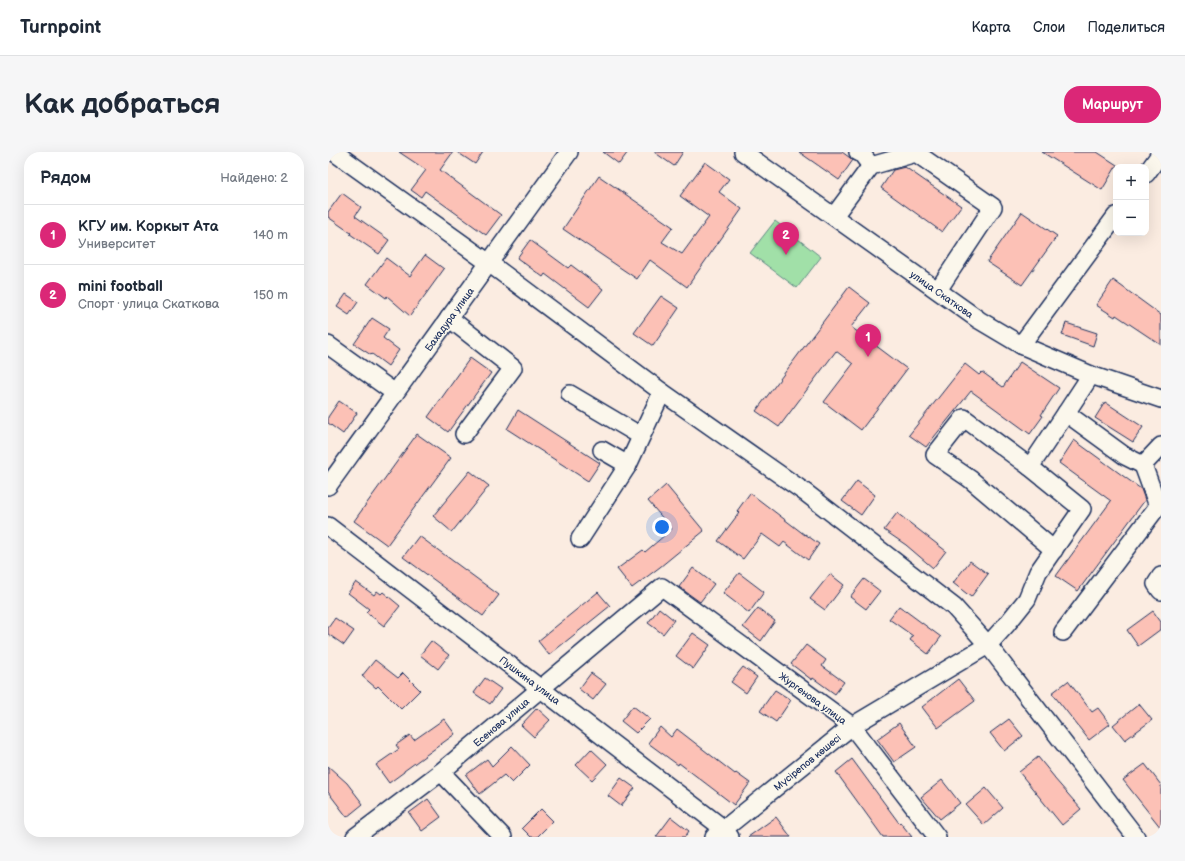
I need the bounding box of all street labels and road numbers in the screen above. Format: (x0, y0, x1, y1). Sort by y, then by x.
street label: улица Скаткова (908, 269, 975, 321)
street label: Бахадура улица (423, 285, 477, 354)
street label: Пушкина улица (497, 654, 562, 708)
street label: Жургенова улица (776, 670, 849, 727)
street label: Есенова улица (471, 696, 532, 750)
street label: Мүсірепов көшесі (772, 732, 844, 794)

